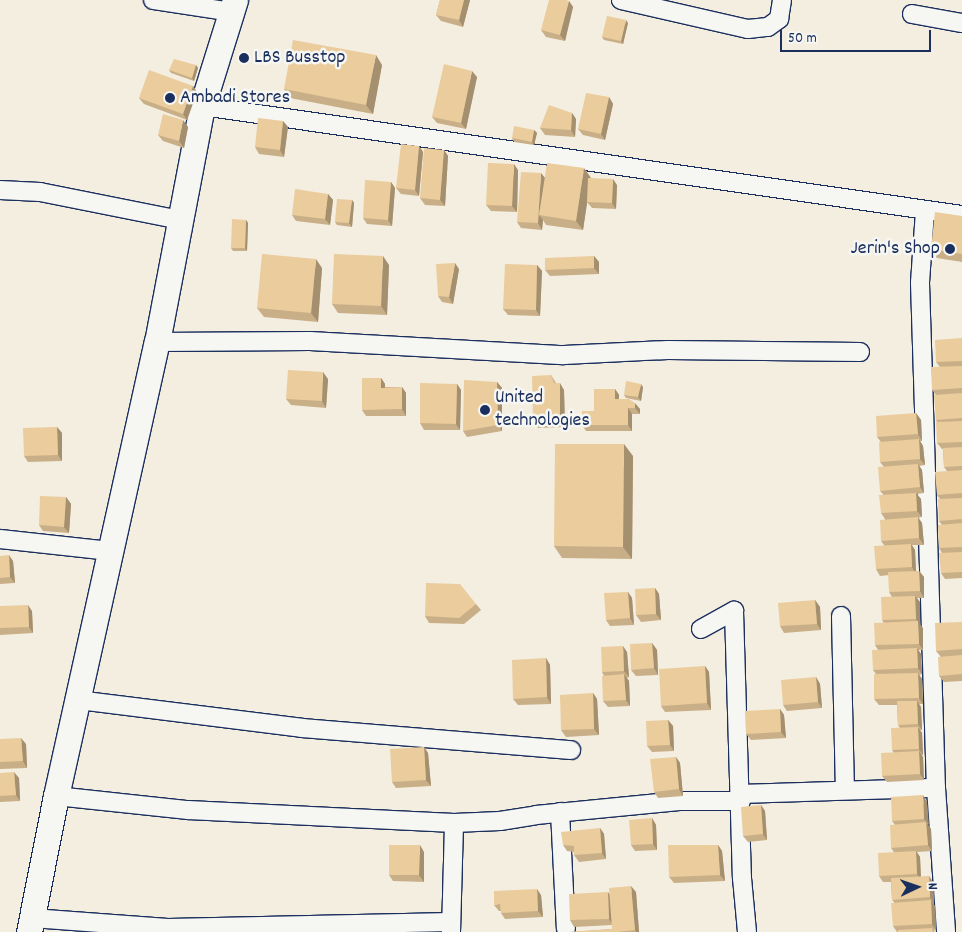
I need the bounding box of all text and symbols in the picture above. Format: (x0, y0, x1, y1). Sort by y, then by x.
scale bar (782, 20, 933, 52)
text: 50 m (788, 28, 817, 50)
place label: LBS Busstop (254, 46, 345, 70)
marker: LBS Busstop (238, 52, 250, 64)
place label: Ambadi Stores (180, 86, 290, 110)
marker: Ambadi Stores (164, 92, 176, 104)
place label: Jerin's Shop (851, 237, 940, 261)
marker: Jerin's Shop (944, 243, 956, 255)
place label: United technologies (495, 386, 590, 433)
marker: United technologies (479, 404, 491, 416)
north arrow (892, 862, 942, 912)
text: N (922, 882, 942, 890)

